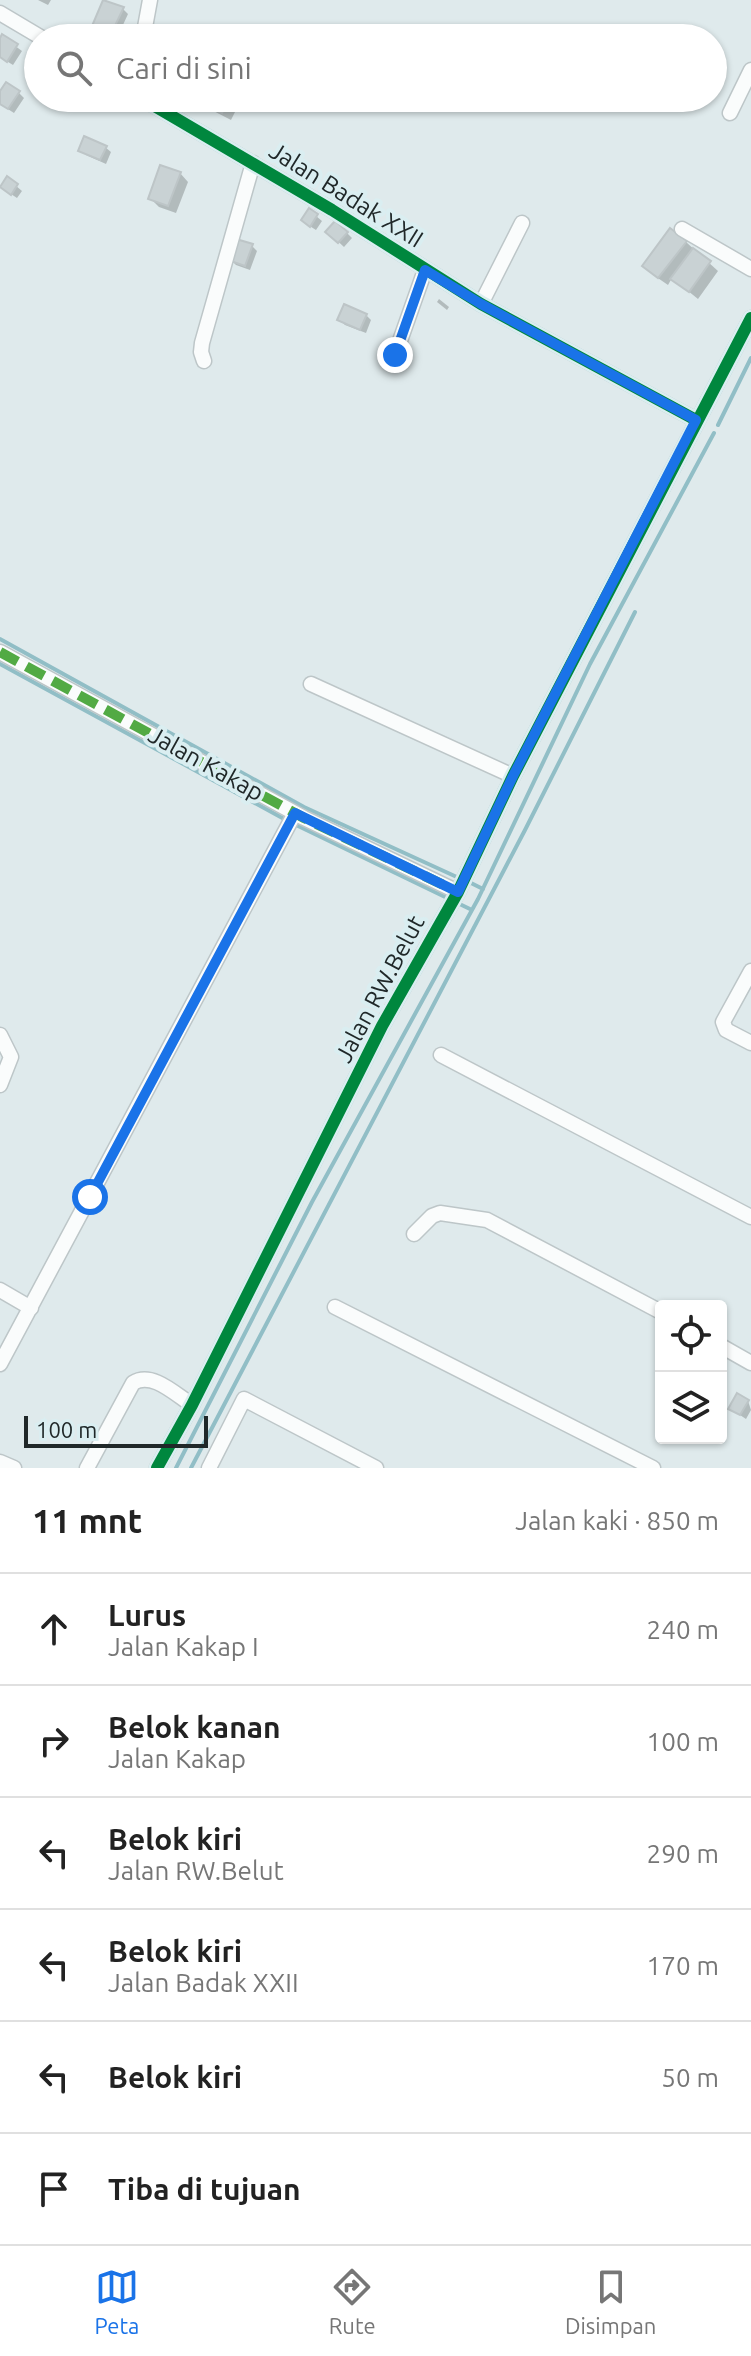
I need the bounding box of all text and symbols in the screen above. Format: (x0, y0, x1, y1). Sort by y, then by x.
search box (24, 24, 727, 112)
icon: search (52, 46, 96, 90)
text: Cari di sini (116, 51, 252, 85)
street label: Jalan Badak XXII (265, 137, 428, 253)
route end (377, 337, 413, 373)
street label: Jalan Kakap (144, 721, 269, 806)
street label: Jalan RW.Belut (330, 910, 430, 1067)
route start (72, 1179, 108, 1215)
map controls (655, 1300, 727, 1444)
button: locate (655, 1300, 727, 1372)
button: layers (655, 1372, 727, 1444)
scale bar (24, 1412, 208, 1448)
text: 100 m (36, 1417, 97, 1442)
text: 11 mnt (32, 1501, 142, 1539)
text: Jalan kaki · 850 m (515, 1506, 719, 1535)
text: Lurus (108, 1598, 186, 1632)
icon: ahead (32, 1607, 76, 1651)
text: 240 m (647, 1615, 719, 1644)
text: Jalan Kakap I (108, 1632, 259, 1661)
text: Belok kanan (108, 1710, 281, 1744)
icon: right (32, 1719, 76, 1763)
text: 100 m (647, 1727, 719, 1756)
text: Jalan Kakap (108, 1744, 246, 1773)
text: Belok kiri (108, 1822, 242, 1856)
icon: left (32, 1831, 76, 1875)
text: 290 m (647, 1839, 719, 1868)
text: Jalan RW.Belut (108, 1856, 284, 1885)
text: Belok kiri (108, 1934, 242, 1968)
icon: left (32, 1943, 76, 1987)
text: 170 m (647, 1951, 719, 1980)
text: Jalan Badak XXII (108, 1968, 299, 1997)
icon: left (32, 2055, 76, 2099)
text: Belok kiri (108, 2060, 242, 2094)
text: 50 m (661, 2063, 719, 2092)
icon: arrive (32, 2167, 76, 2211)
text: Tiba di tujuan (108, 2172, 301, 2206)
tab: Peta (95, 2265, 139, 2338)
tab: Rute (329, 2265, 376, 2338)
tab: Disimpan (565, 2265, 656, 2338)

